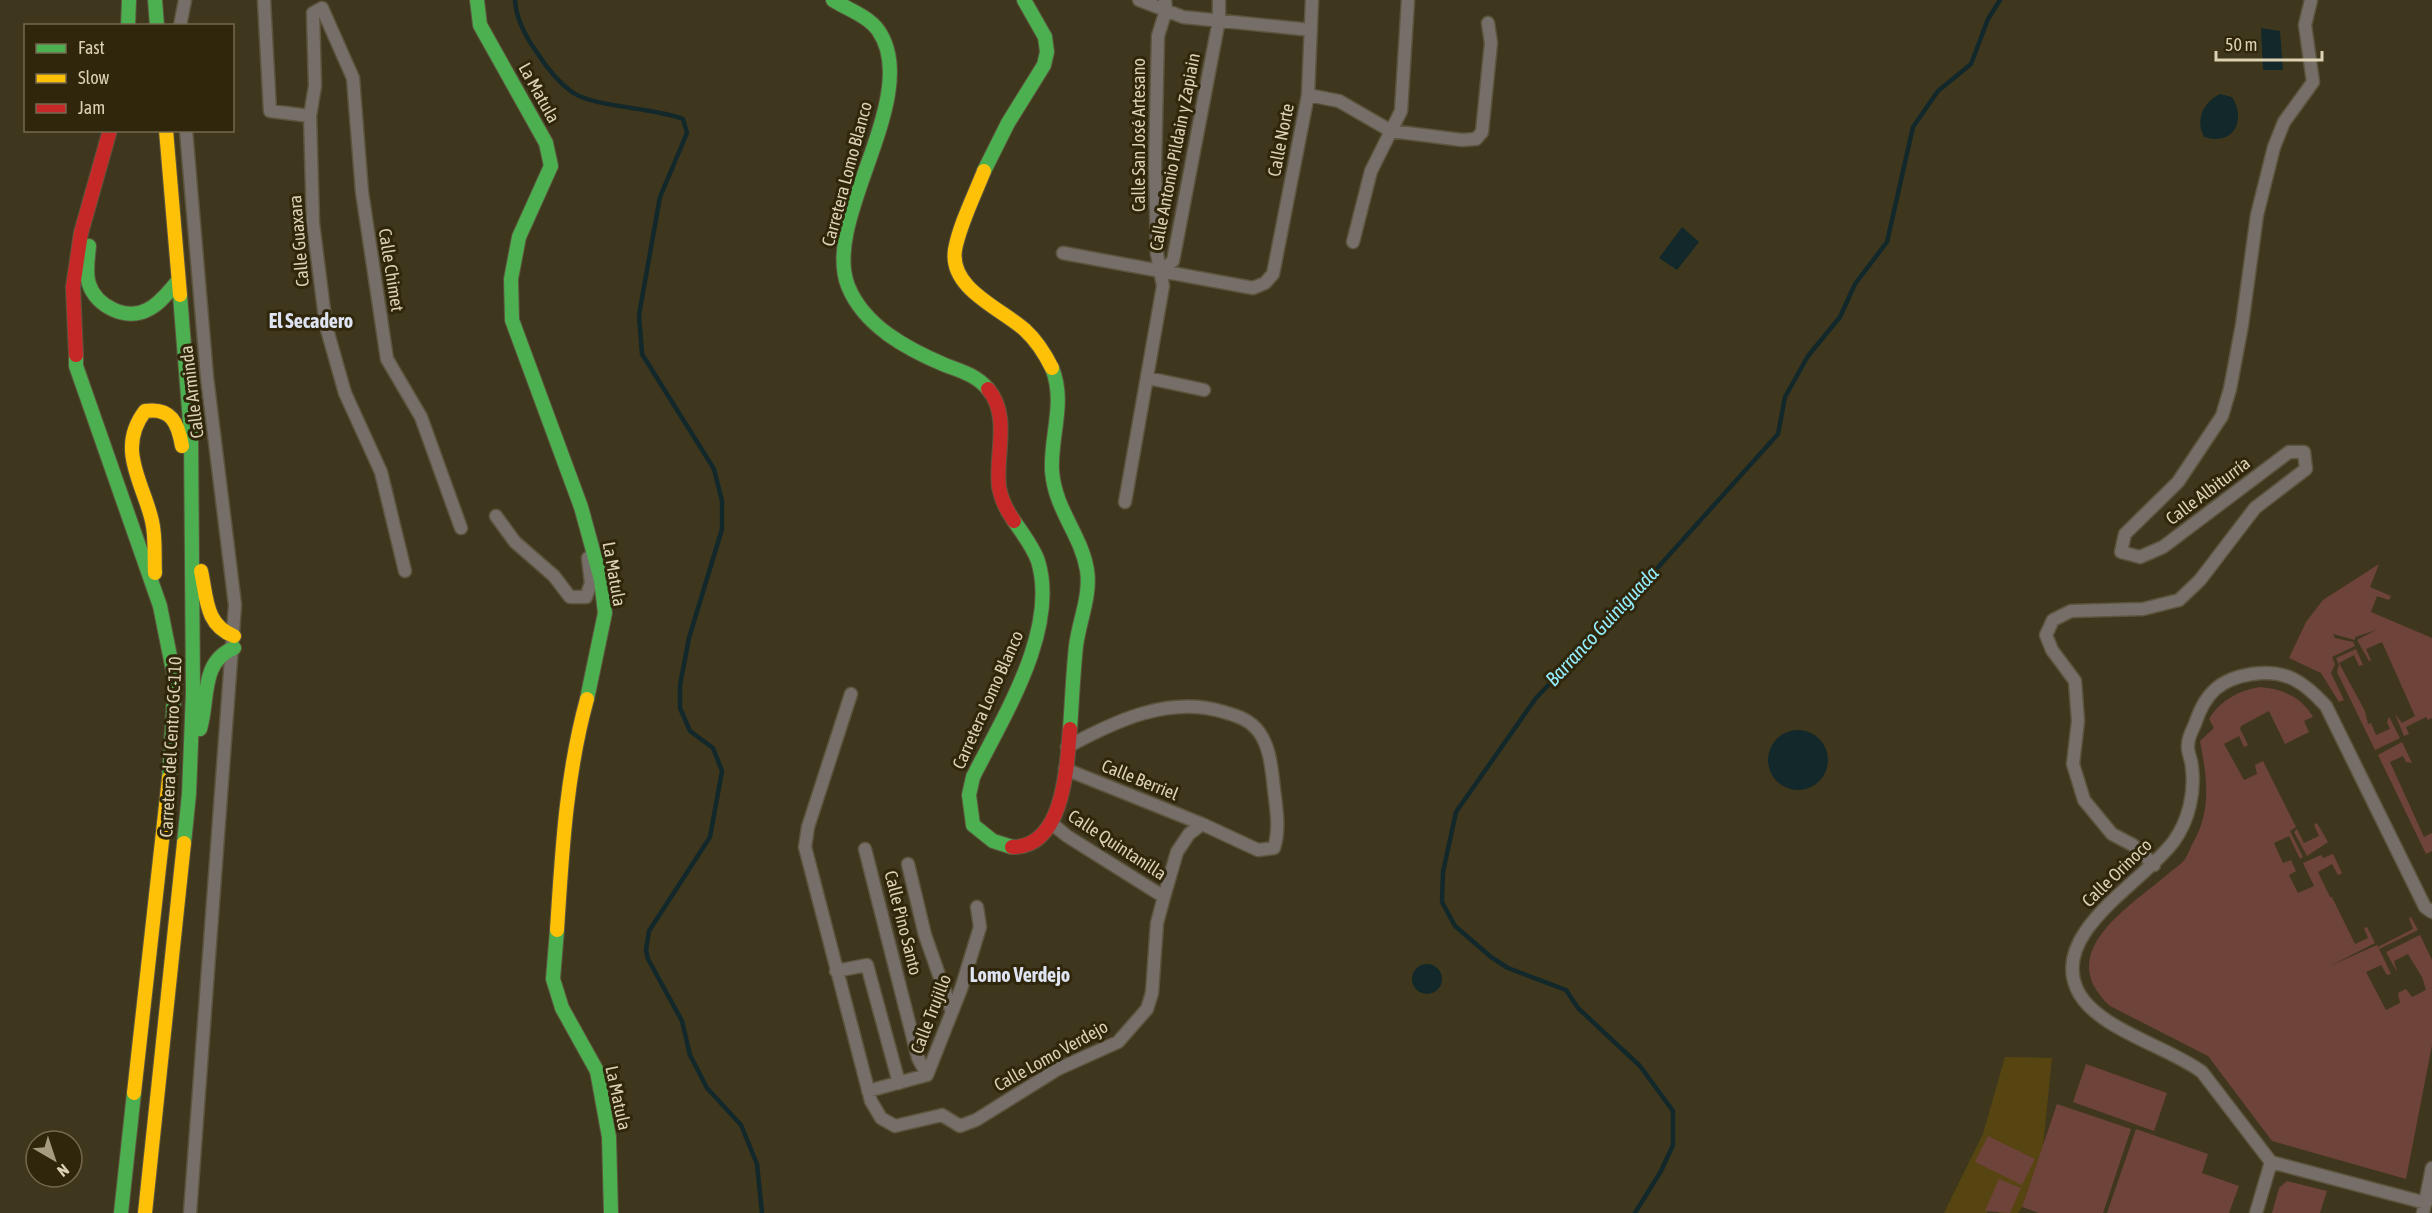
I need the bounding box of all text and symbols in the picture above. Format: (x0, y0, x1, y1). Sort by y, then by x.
legend (24, 24, 234, 132)
scale bar (2216, 24, 2322, 62)
text: 50 m (2225, 34, 2257, 55)
text: Fast (78, 37, 105, 58)
street label: Calle Antonio Pildain y Zapiain (1145, 51, 1204, 253)
street label: Calle San José Artesano (1128, 58, 1149, 212)
street label: La Matula (514, 59, 564, 126)
text: Slow (78, 67, 109, 88)
text: Jam (78, 97, 105, 118)
street label: Carretera Lomo Blanco (817, 99, 876, 249)
street label: Calle Norte (1263, 102, 1298, 178)
street label: Calle Guaxara (284, 194, 313, 288)
street label: Calle Chimet (375, 227, 408, 313)
district label: El Secadero (269, 309, 353, 332)
street label: Calle Arminda (175, 344, 208, 440)
street label: Calle Albiturría (2162, 452, 2254, 529)
street label: La Matula (598, 540, 630, 608)
water label: Barranco Guiniguada (1540, 561, 1663, 690)
street label: Carretera Lomo Blanco (948, 627, 1027, 772)
street label: Carretera del Centro GC-110 (155, 656, 186, 838)
street label: Calle Berriel (1099, 755, 1182, 805)
street label: Calle Quintanilla (1064, 805, 1170, 884)
street label: Calle Orinoco (2077, 834, 2156, 911)
street label: Calle Pino Santo (880, 868, 927, 977)
district label: Lomo Verdejo (970, 963, 1070, 986)
street label: Calle Trujillo (906, 971, 955, 1057)
street label: Calle Lomo Verdejo (990, 1016, 1111, 1095)
street label: La Matula (601, 1064, 636, 1132)
north arrow (24, 1129, 84, 1189)
text: N (54, 1161, 73, 1181)

